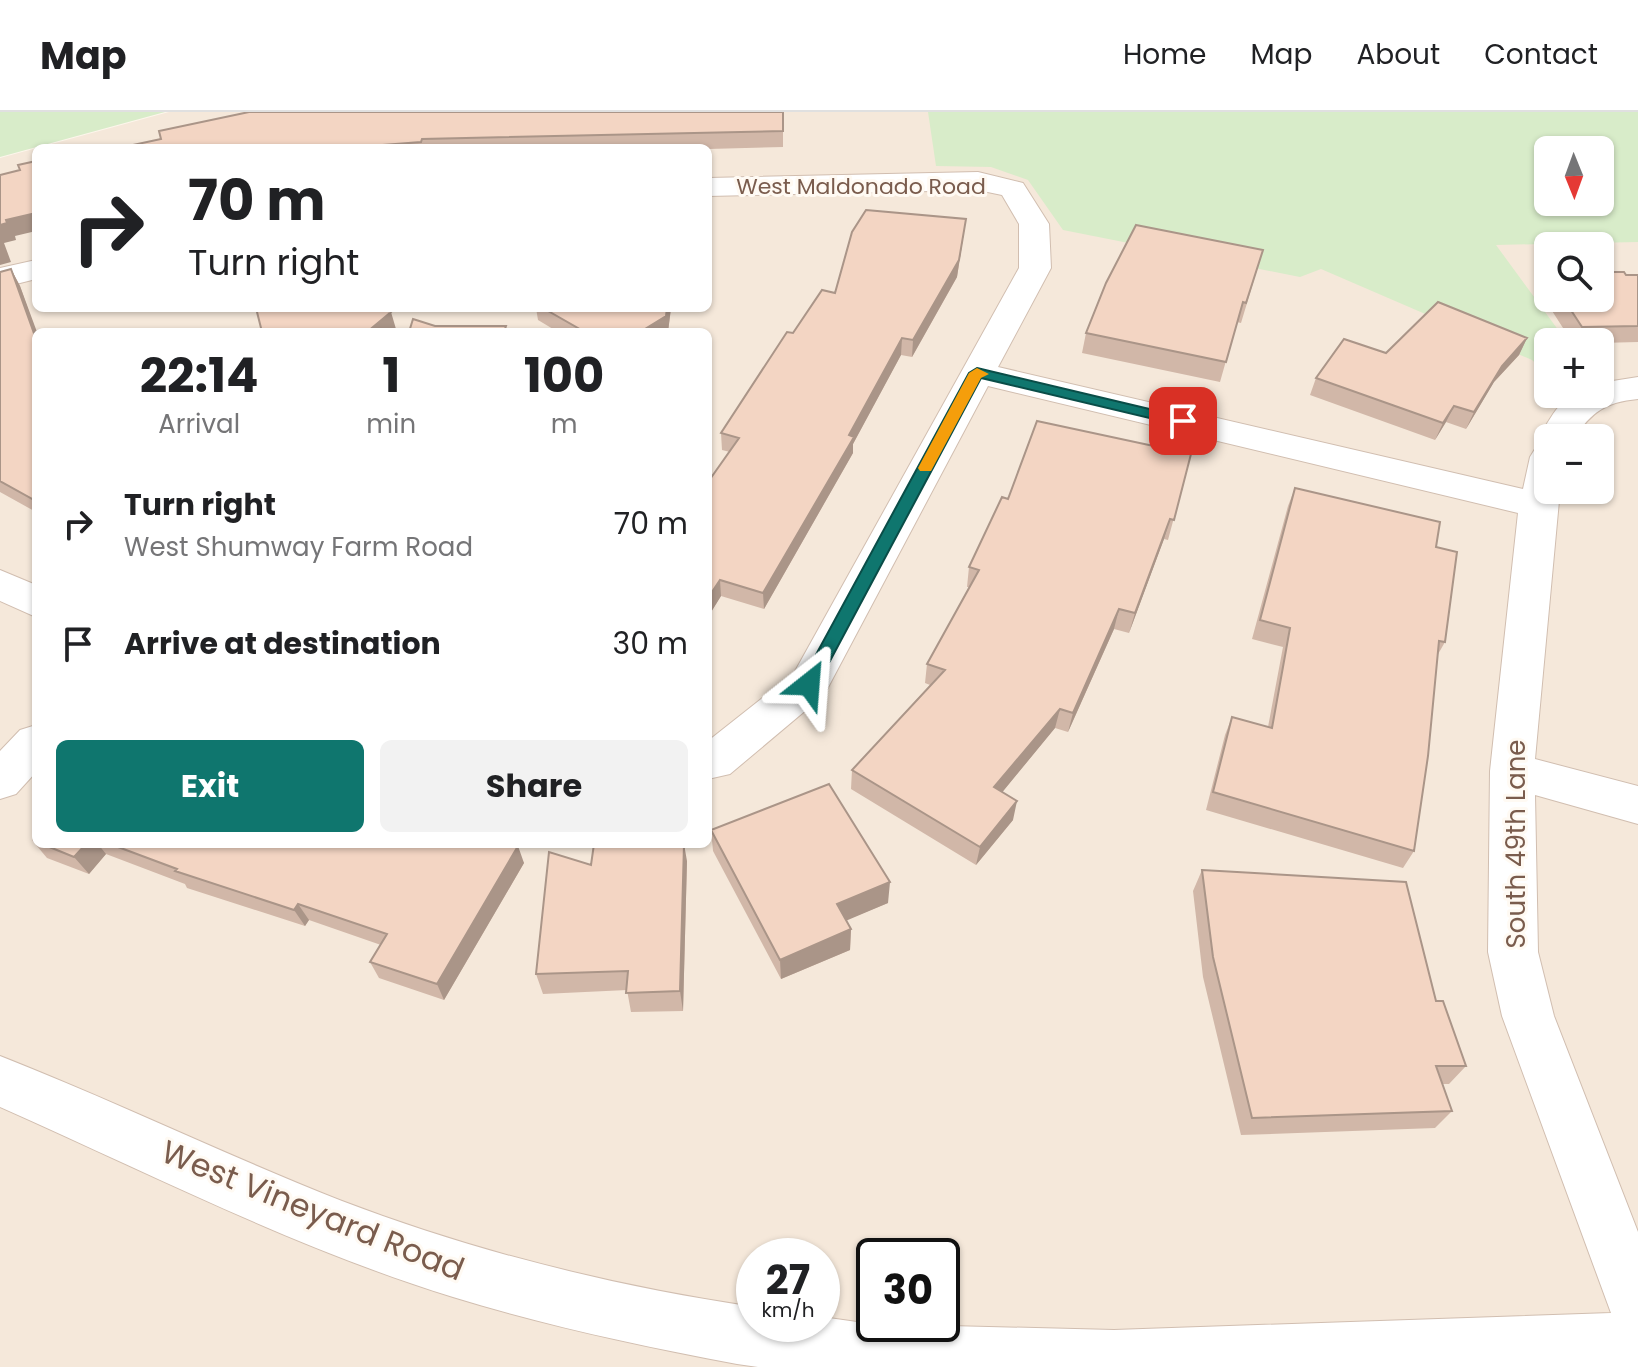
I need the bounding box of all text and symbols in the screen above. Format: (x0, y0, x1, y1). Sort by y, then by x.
text: Map (40, 29, 127, 82)
text: Home (1123, 35, 1206, 74)
text: Map (1250, 35, 1312, 74)
text: About (1356, 35, 1440, 74)
text: Contact (1484, 35, 1598, 74)
north arrow (1534, 136, 1614, 216)
map controls (1534, 136, 1614, 504)
text: 70 m (188, 161, 326, 240)
street label: West Maldonado Road (736, 171, 986, 202)
icon: right (56, 176, 160, 280)
button: search (1534, 232, 1614, 312)
text: Turn right (188, 237, 359, 288)
button: + (1534, 328, 1614, 408)
text: 22:14 (140, 342, 259, 409)
text: 1 (382, 342, 400, 409)
text: 100 (524, 342, 604, 409)
pin (1149, 387, 1217, 455)
icon: arrive (1161, 399, 1205, 443)
text: Arrival (158, 406, 240, 442)
text: min (366, 406, 416, 442)
text: m (551, 406, 577, 442)
button: − (1534, 424, 1614, 504)
text: Turn right (124, 483, 276, 526)
icon: right (56, 502, 100, 546)
text: 70 m (614, 502, 688, 545)
text: West Shumway Farm Road (124, 529, 473, 565)
icon: arrive (56, 622, 100, 666)
text: Arrive at destination (124, 622, 441, 665)
text: 30 m (613, 622, 688, 665)
position arrow (767, 642, 851, 726)
button: Exit (56, 740, 364, 832)
button: Share (380, 740, 688, 832)
street label: South 49th Lane (1498, 740, 1534, 948)
street label: West Vineyard Road (155, 1129, 471, 1291)
speed limit sign: 30 (856, 1238, 960, 1342)
text: 27 (766, 1252, 810, 1308)
text: km/h (761, 1296, 815, 1324)

